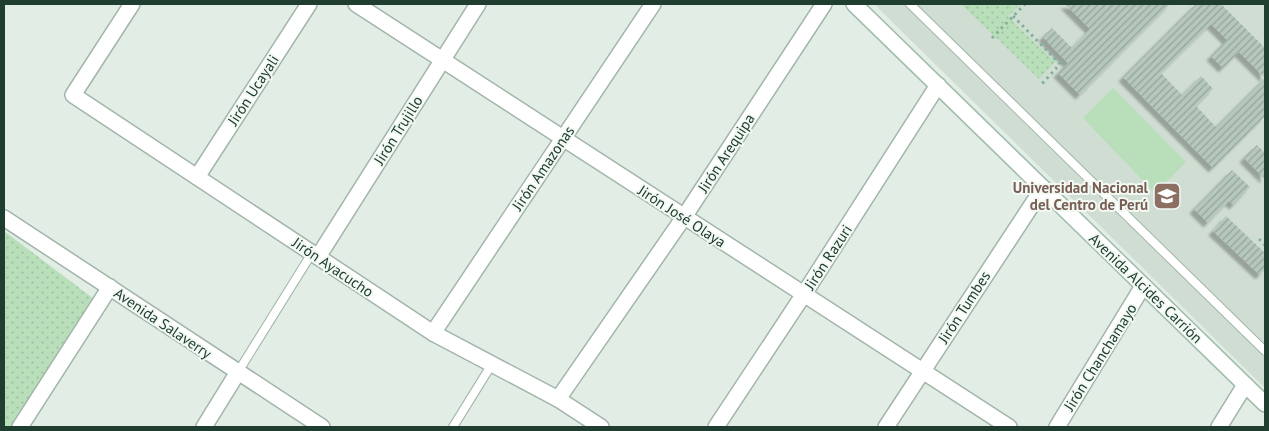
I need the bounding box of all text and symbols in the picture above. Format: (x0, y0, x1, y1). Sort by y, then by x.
street label: Jirón Ucayali (223, 51, 283, 130)
street label: Jirón Trujillo (369, 92, 427, 169)
street label: Jirón Arequipa (693, 110, 759, 197)
street label: Jirón Amazonas (507, 122, 578, 215)
place label: Universidad Nacional del Centro de Perú (1013, 178, 1149, 214)
street label: Jirón José Olaya (634, 180, 729, 251)
school or university icon: Universidad Nacional del Centro de Perú (1152, 181, 1182, 211)
street label: Jirón Razuri (799, 221, 856, 294)
street label: Avenida Alcides Carrión (1085, 229, 1207, 347)
street label: Jirón Ayacucho (288, 232, 377, 301)
street label: Jirón Tumbes (933, 267, 994, 348)
street label: Avenida Salaverry (111, 283, 215, 363)
street label: Jirón Chanchamayo (1059, 300, 1141, 415)

